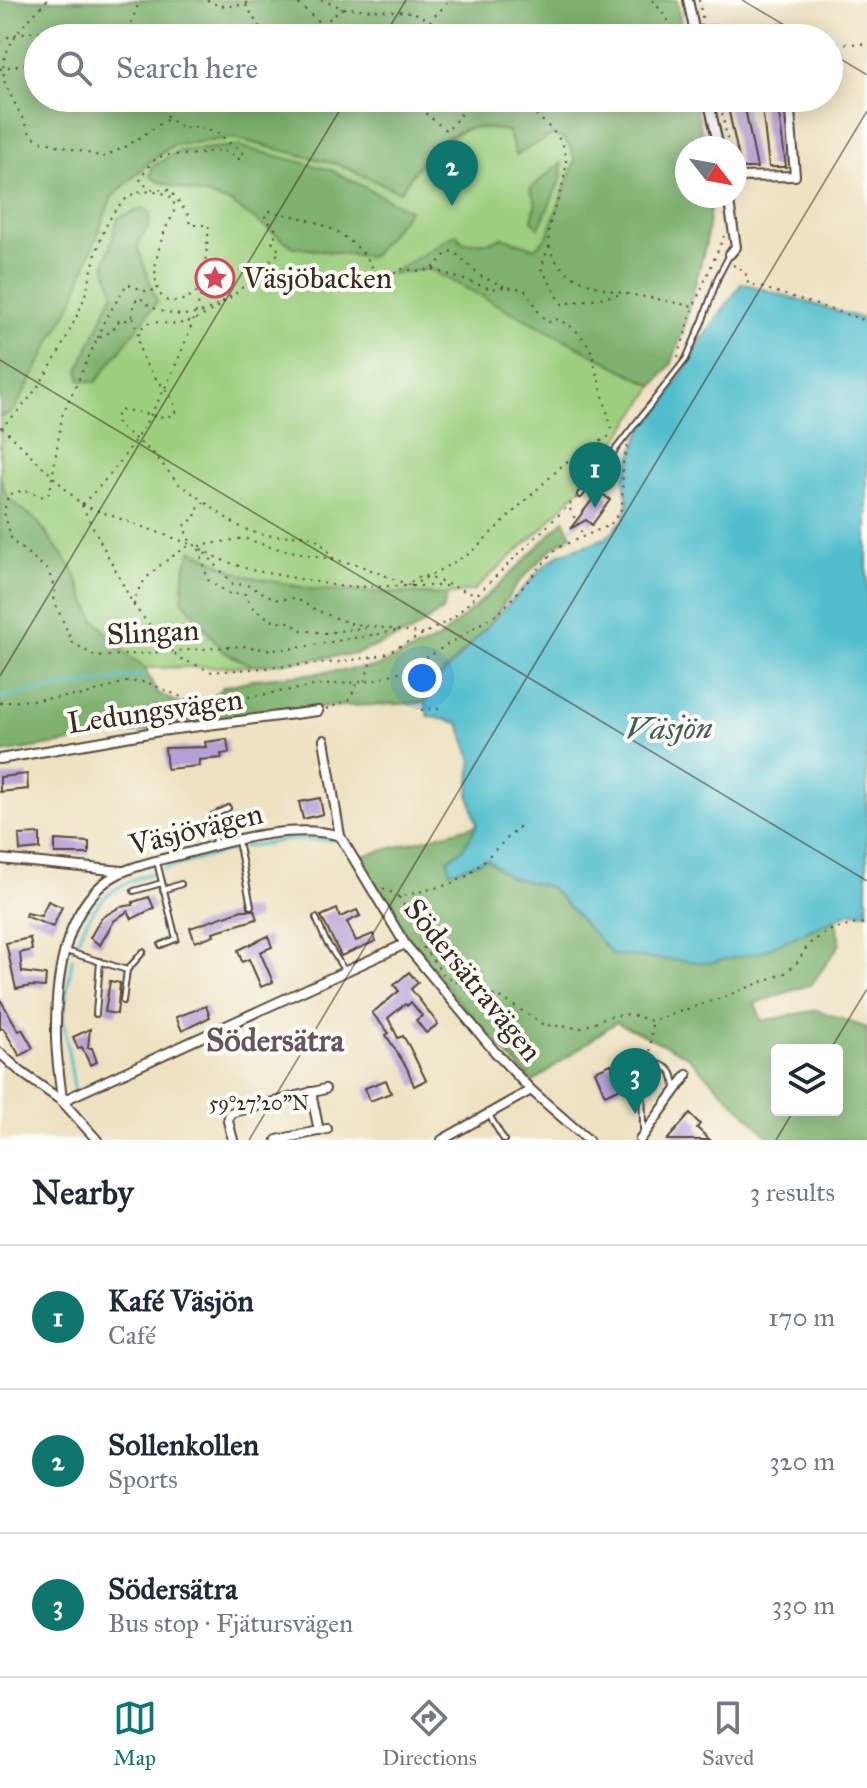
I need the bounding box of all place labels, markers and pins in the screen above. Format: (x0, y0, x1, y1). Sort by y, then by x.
pin: 2 (426, 140, 478, 206)
place icon: Väsjöbacken (194, 257, 236, 299)
place label: Väsjöbacken (242, 260, 392, 296)
pin: 1 (569, 442, 621, 508)
pin: 3 (609, 1048, 661, 1114)

